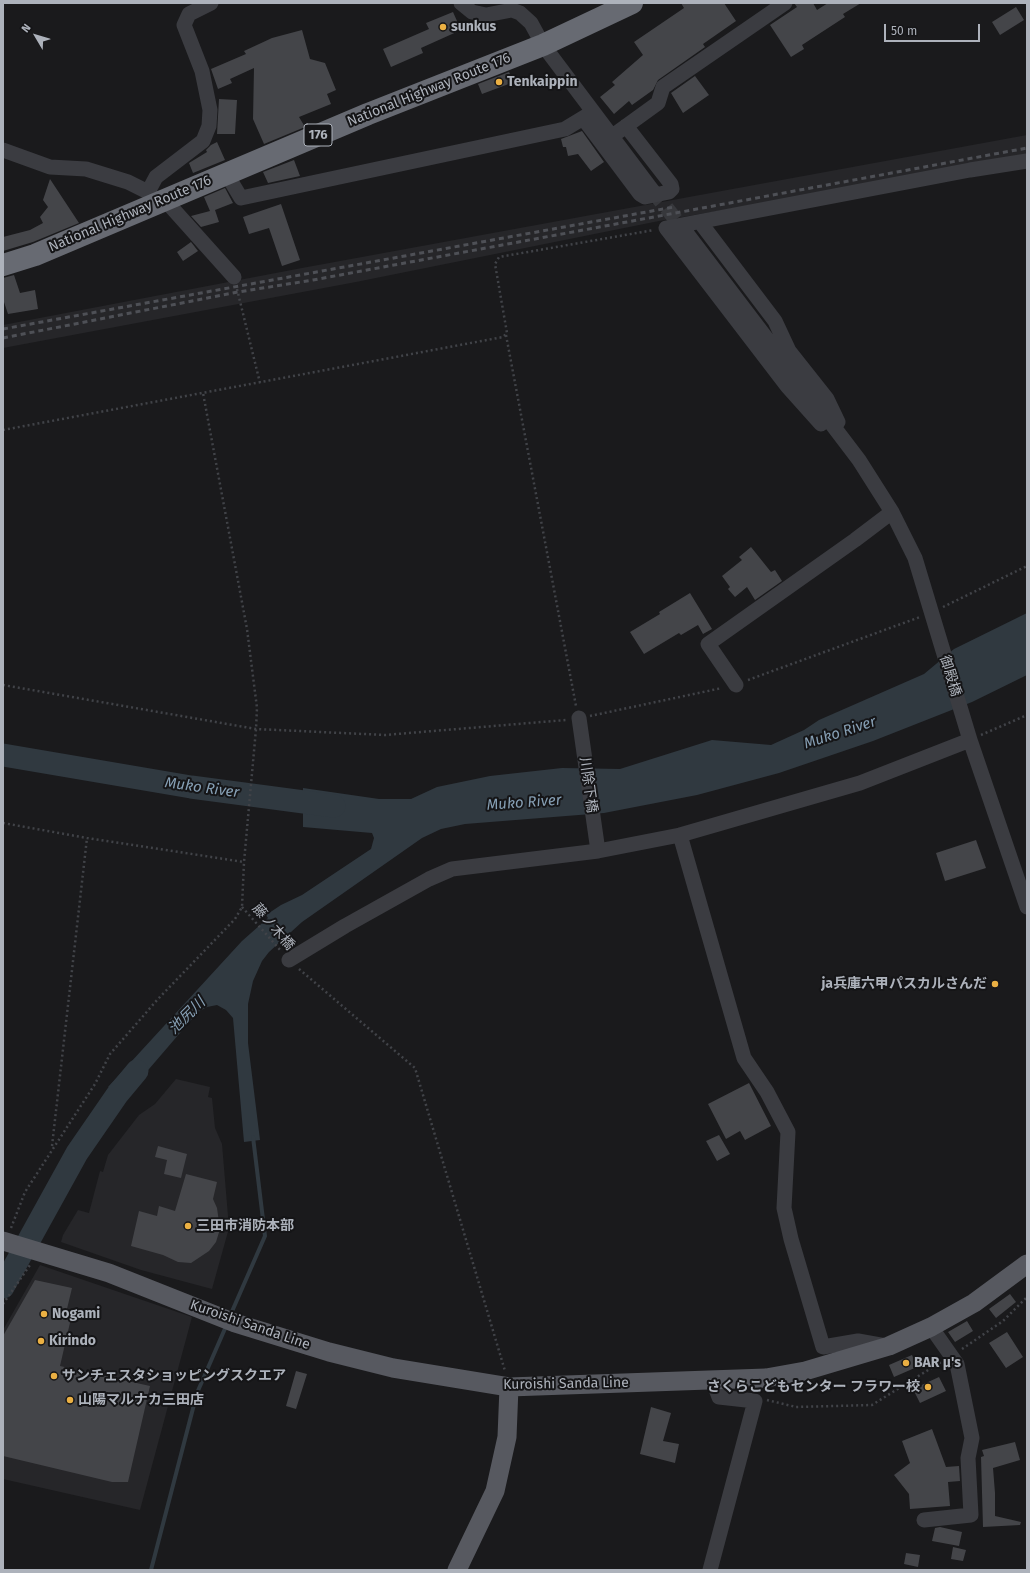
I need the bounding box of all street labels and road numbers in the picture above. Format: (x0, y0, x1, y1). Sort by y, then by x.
street label: National Highway Route 176 (345, 49, 513, 131)
road number: 176 (304, 124, 332, 146)
street label: National Highway Route 176 (46, 172, 214, 256)
street label: 御殿橋 (936, 653, 964, 699)
street label: 川除下橋 (576, 756, 600, 814)
street label: 藤ノ木橋 (248, 900, 298, 954)
street label: Kuroishi Sanda Line (188, 1297, 312, 1353)
street label: Kuroishi Sanda Line (503, 1375, 629, 1393)

